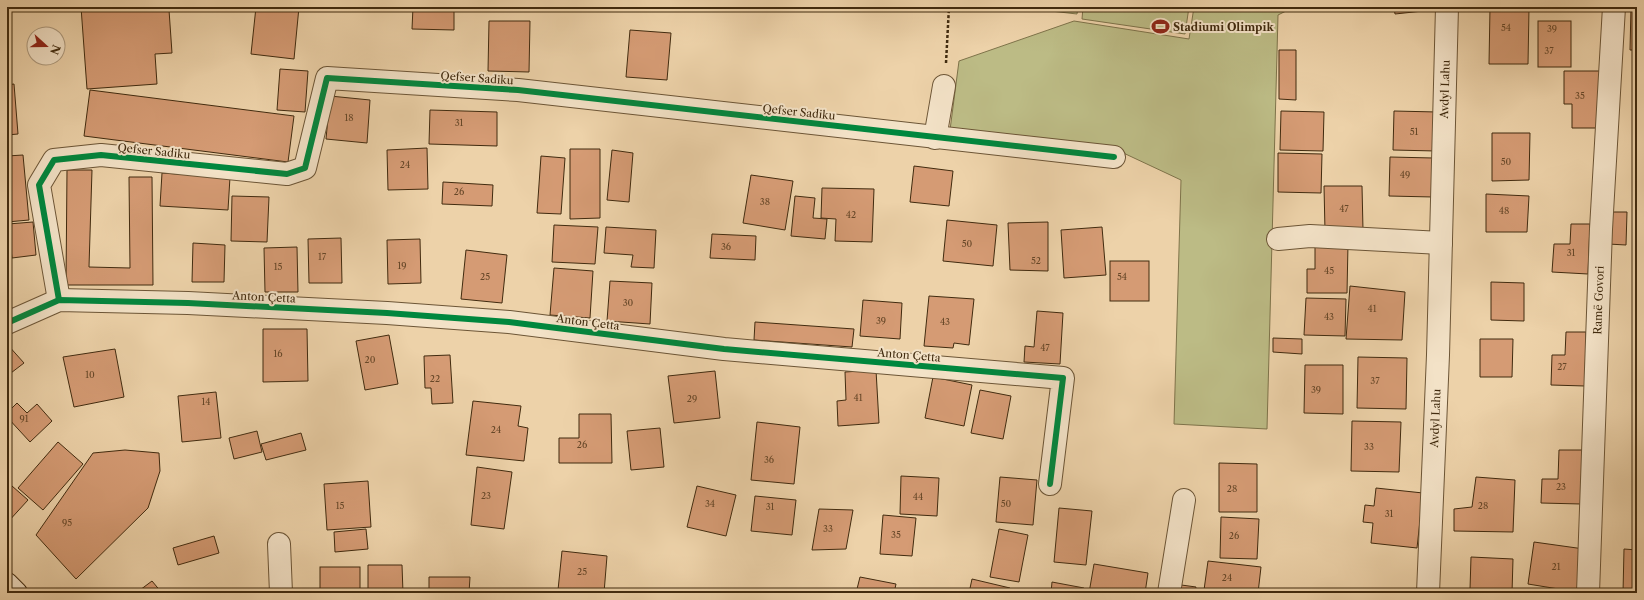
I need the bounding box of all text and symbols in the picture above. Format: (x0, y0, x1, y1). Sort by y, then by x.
sports icon: Stadiumi Olimpik (1150, 17, 1170, 37)
place label: Stadiumi Olimpik (1173, 20, 1274, 34)
house number: 54 (1501, 22, 1511, 33)
house number: 39 (1547, 23, 1557, 34)
north arrow (26, 26, 66, 66)
text: N (47, 43, 64, 57)
house number: 37 (1544, 45, 1554, 56)
street label: Avdyl Lahu (1437, 60, 1453, 120)
street label: Qefser Sadiku (440, 68, 514, 88)
house number: 35 (1575, 90, 1585, 101)
street label: Qefser Sadiku (762, 101, 836, 123)
house number: 18 (344, 112, 354, 123)
house number: 31 (455, 117, 464, 128)
house number: 51 (1410, 126, 1419, 137)
street label: Qefser Sadiku (117, 140, 191, 162)
house number: 50 (1501, 156, 1512, 167)
house number: 24 (400, 159, 410, 170)
house number: 49 (1400, 169, 1410, 180)
house number: 26 (454, 186, 464, 197)
house number: 38 (760, 196, 770, 207)
house number: 47 (1339, 203, 1349, 214)
house number: 48 (1499, 205, 1509, 216)
house number: 42 (846, 209, 856, 220)
house number: 50 (962, 238, 973, 249)
house number: 36 (721, 241, 731, 252)
house number: 31 (1567, 247, 1576, 258)
house number: 17 (318, 251, 327, 262)
house number: 52 (1031, 255, 1041, 266)
house number: 19 (397, 260, 407, 271)
house number: 15 (274, 261, 282, 272)
house number: 45 (1324, 265, 1334, 276)
street label: Ramë Govori (1590, 265, 1607, 335)
house number: 25 (480, 271, 490, 282)
house number: 54 (1117, 271, 1127, 282)
street label: Anton Çetta (231, 288, 296, 306)
house number: 30 (623, 297, 634, 308)
house number: 41 (1368, 303, 1377, 314)
street label: Anton Çetta (555, 311, 621, 333)
house number: 43 (1324, 311, 1334, 322)
house number: 39 (876, 315, 886, 326)
house number: 43 (940, 316, 950, 327)
house number: 47 (1040, 342, 1050, 353)
street label: Anton Çetta (876, 345, 942, 365)
house number: 16 (273, 348, 283, 359)
house number: 20 (365, 354, 376, 365)
house number: 27 (1557, 361, 1567, 372)
house number: 10 (85, 369, 95, 380)
house number: 22 (430, 373, 440, 384)
house number: 37 (1370, 375, 1380, 386)
house number: 39 (1311, 384, 1321, 395)
street label: Avdyl Lahu (1427, 388, 1444, 449)
house number: 41 (854, 392, 863, 403)
house number: 29 (687, 393, 697, 404)
house number: 14 (202, 396, 211, 407)
house number: 91 (19, 413, 29, 424)
house number: 24 (491, 424, 501, 435)
house number: 26 (577, 439, 587, 450)
house number: 33 (1364, 441, 1374, 452)
house number: 36 (764, 454, 774, 465)
house number: 23 (1556, 481, 1566, 492)
house number: 28 (1227, 483, 1237, 494)
house number: 23 (481, 490, 491, 501)
house number: 44 (913, 491, 923, 502)
house number: 34 (705, 498, 715, 509)
house number: 50 (1001, 498, 1012, 509)
house number: 15 (336, 500, 344, 511)
house number: 28 (1478, 500, 1488, 511)
house number: 31 (766, 501, 775, 512)
house number: 31 (1385, 508, 1394, 519)
house number: 95 (62, 517, 72, 528)
house number: 33 (823, 523, 833, 534)
house number: 35 (891, 529, 901, 540)
house number: 26 (1229, 530, 1239, 541)
house number: 21 (1552, 561, 1561, 572)
house number: 25 (577, 566, 587, 577)
house number: 24 (1222, 572, 1232, 583)

